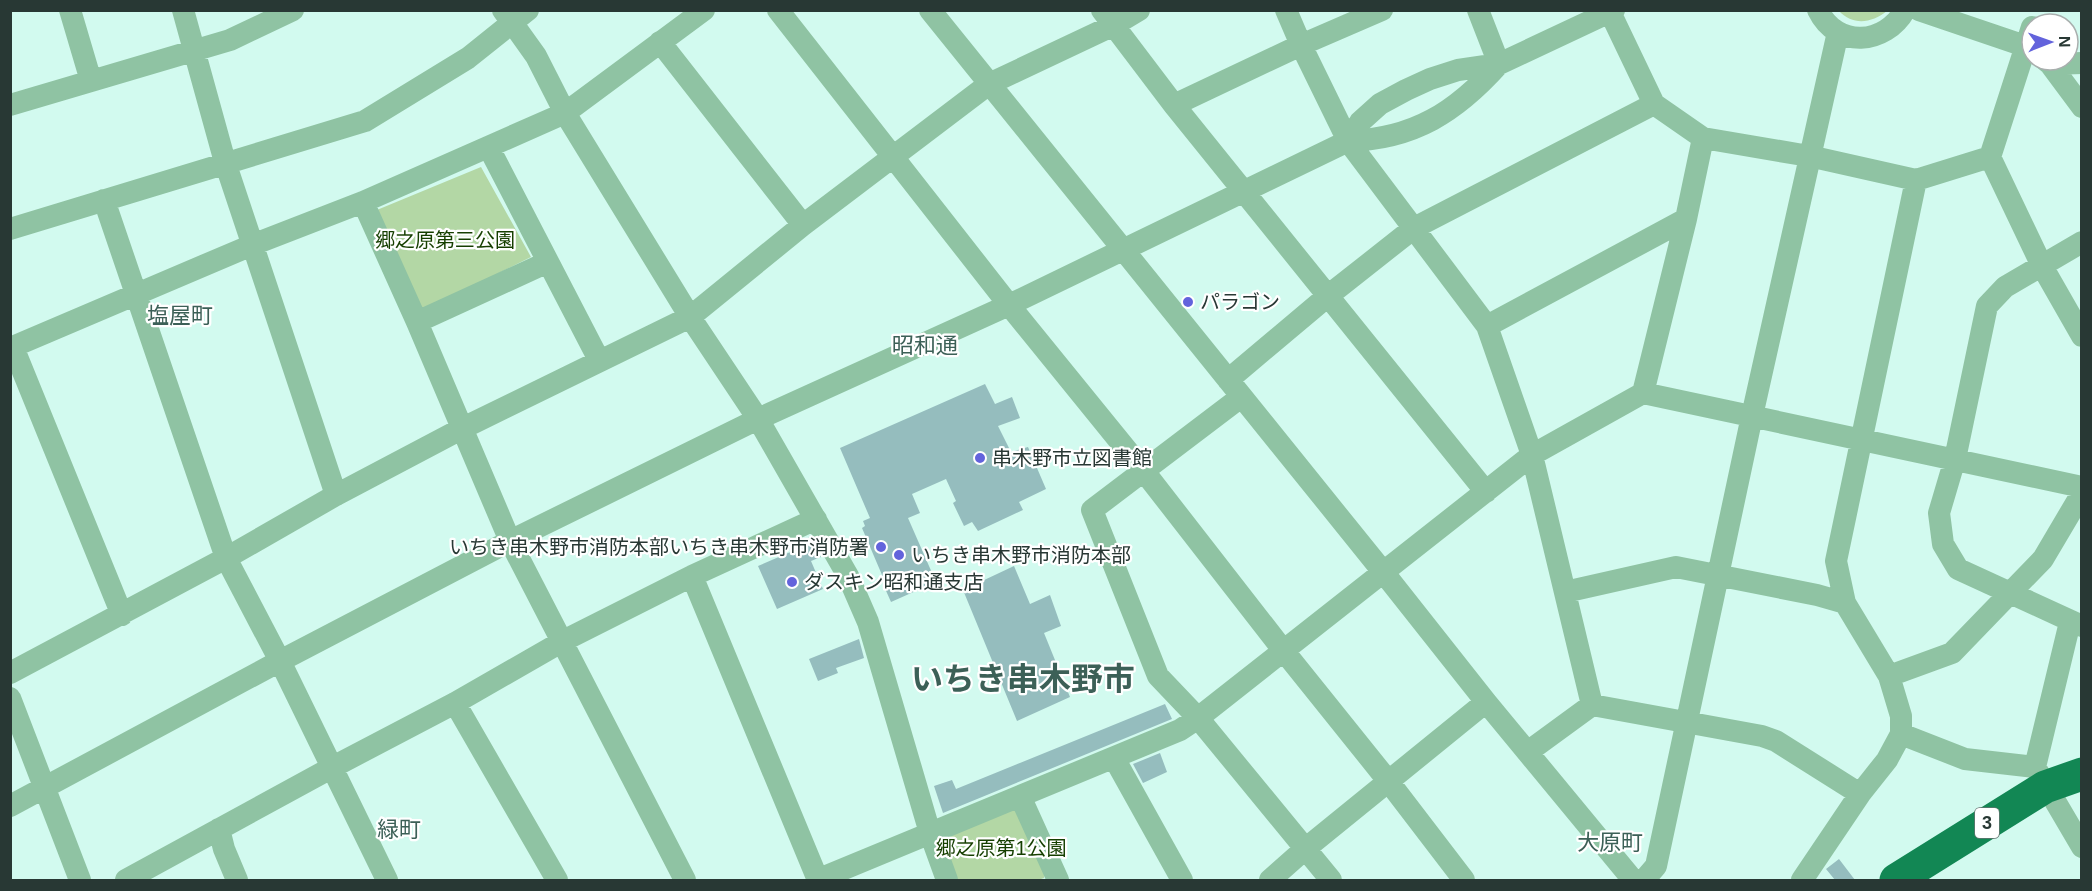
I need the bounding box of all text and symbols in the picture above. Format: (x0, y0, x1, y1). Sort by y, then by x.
north arrow (2020, 12, 2080, 72)
text: N (2056, 36, 2073, 48)
park label: 郷之原第三公園 (375, 229, 515, 251)
place label: パラゴン (1200, 291, 1280, 313)
marker: パラゴン (1181, 295, 1195, 309)
district label: 塩屋町 (147, 303, 213, 328)
district label: 昭和通 (892, 333, 958, 358)
place label: 串木野市立図書館 (992, 447, 1152, 469)
marker: 串木野市立図書館 (973, 451, 987, 465)
place label: いちき串木野市消防本部いちき串木野市消防署 (449, 536, 869, 558)
marker: いちき串木野市消防本部いちき串木野市消防署 (874, 540, 888, 554)
place label: いちき串木野市消防本部 (911, 544, 1131, 566)
marker: いちき串木野市消防本部 (892, 548, 906, 562)
place label: ダスキン昭和通支店 (804, 571, 983, 593)
marker: ダスキン昭和通支店 (785, 575, 799, 589)
district label: いちき串木野市 (911, 661, 1135, 697)
road number: 3 (1975, 808, 1999, 838)
district label: 緑町 (377, 817, 421, 842)
district label: 大原町 (1577, 830, 1643, 855)
park label: 郷之原第1公園 (935, 837, 1067, 859)

